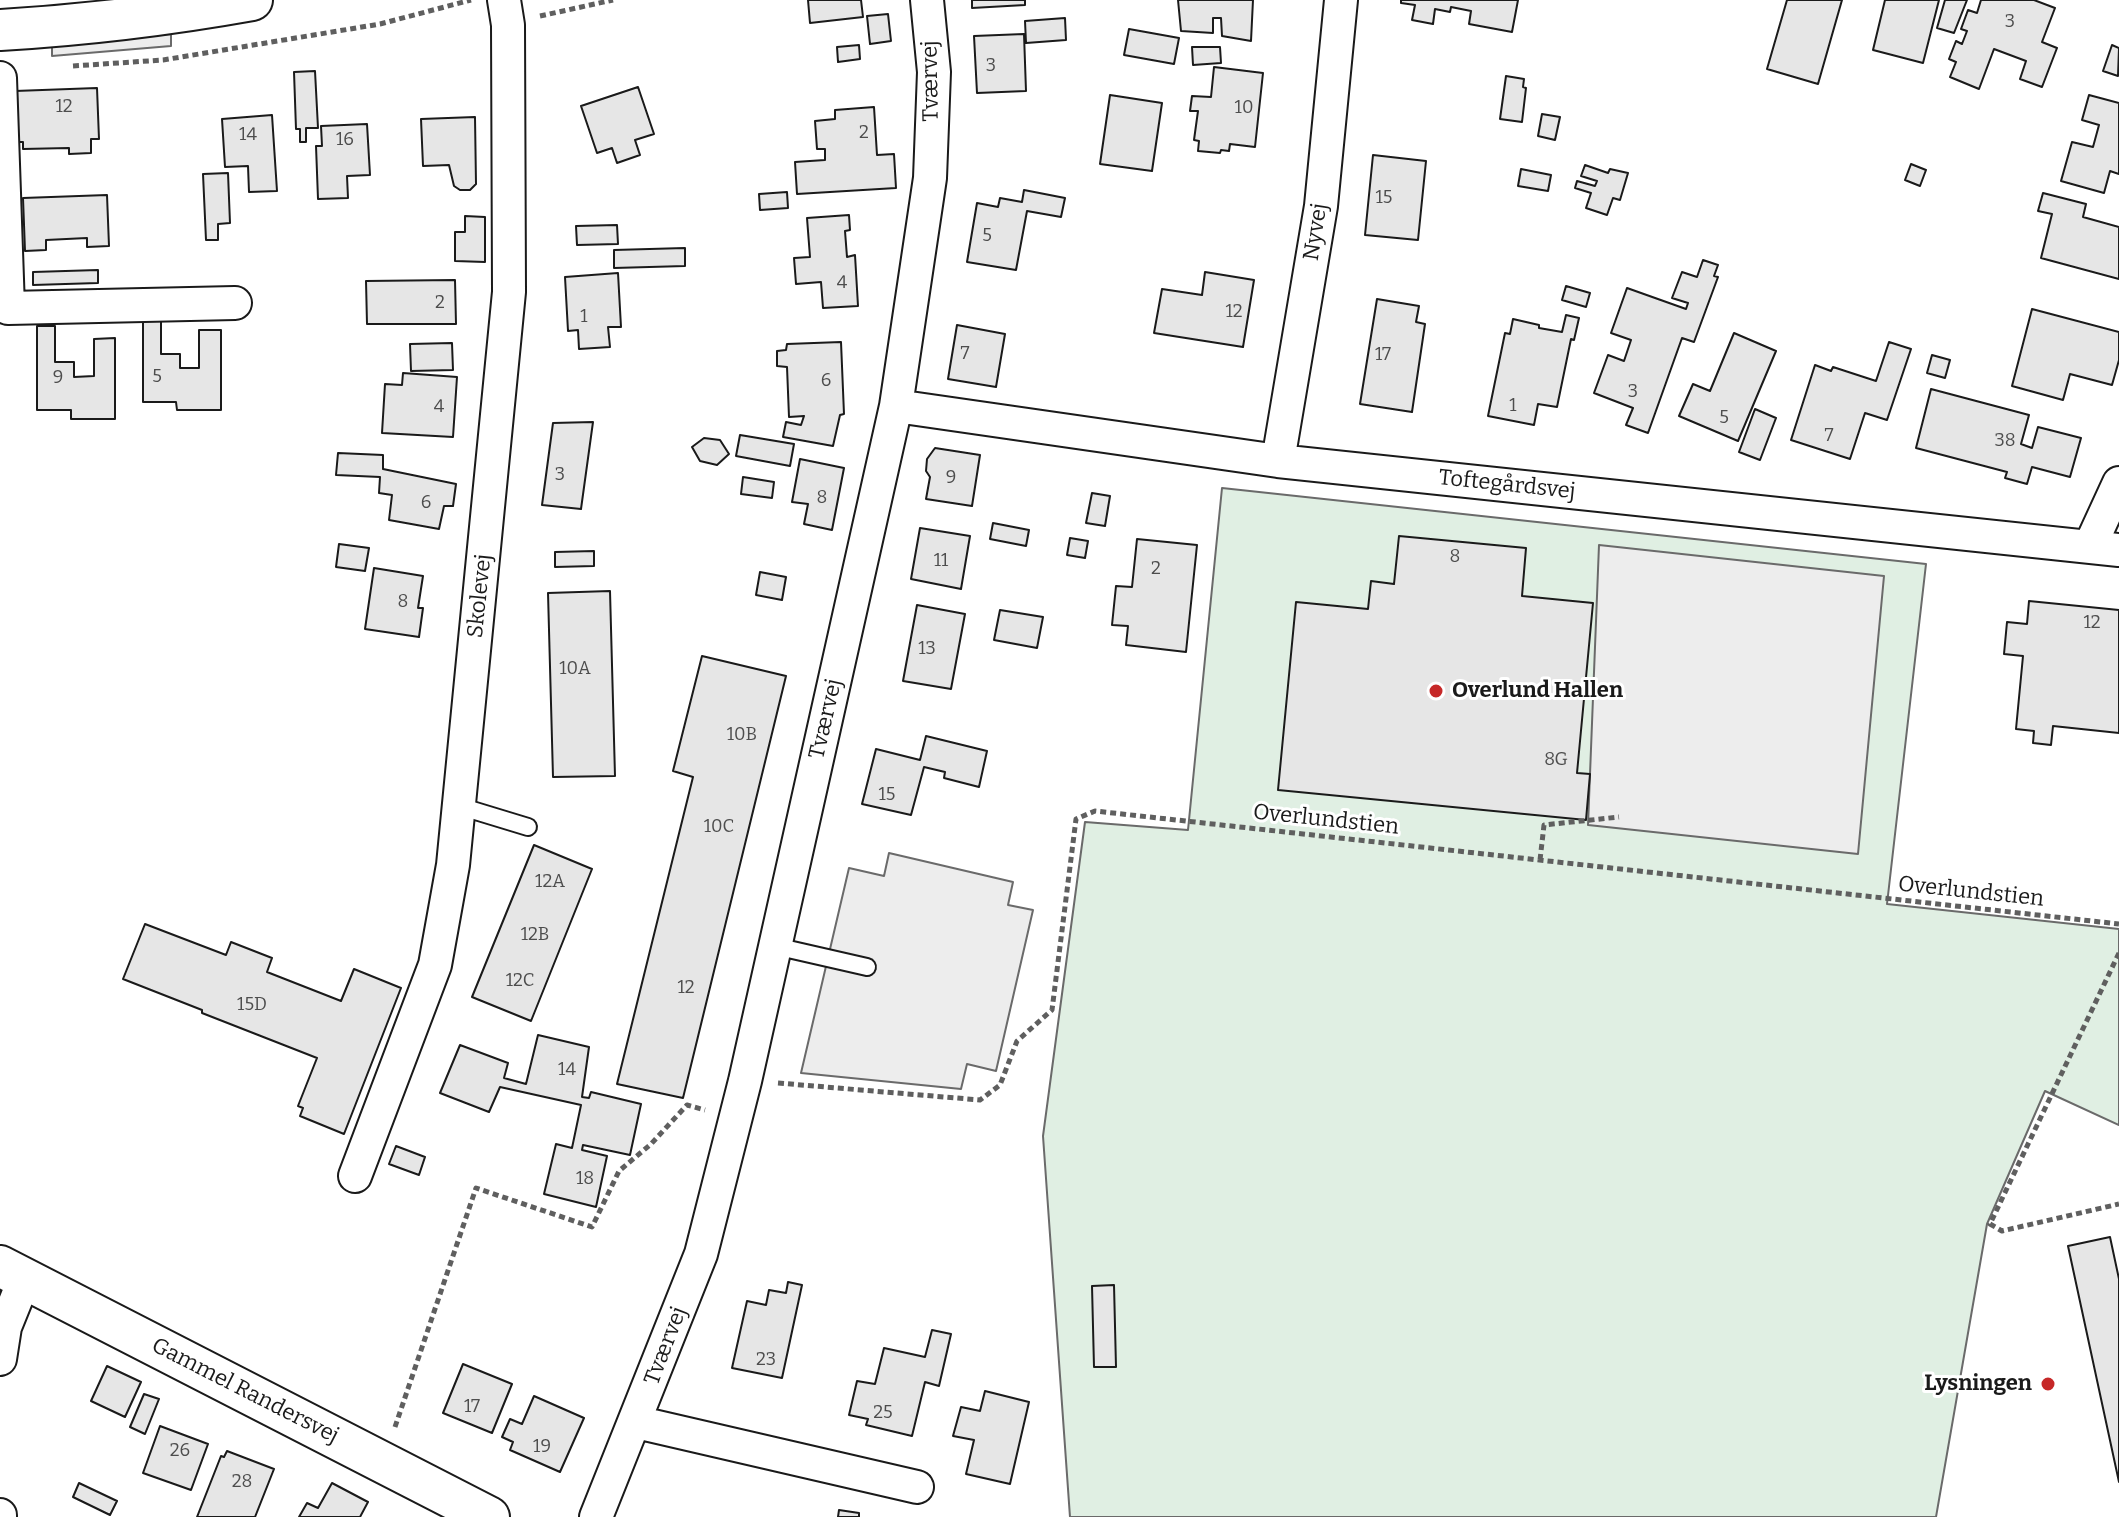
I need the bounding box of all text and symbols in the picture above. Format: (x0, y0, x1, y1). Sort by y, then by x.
house number: 3 (2005, 11, 2015, 33)
street label: Tværvej (917, 40, 945, 122)
house number: 3 (986, 55, 996, 77)
house number: 12 (55, 96, 73, 118)
house number: 10 (1235, 97, 1253, 119)
house number: 2 (859, 122, 869, 144)
house number: 14 (239, 124, 257, 146)
house number: 16 (336, 129, 354, 151)
house number: 15 (1376, 187, 1392, 209)
street label: Nyvej (1298, 201, 1334, 263)
house number: 5 (982, 225, 992, 247)
house number: 4 (837, 272, 847, 294)
house number: 2 (435, 292, 445, 314)
house number: 12 (1225, 301, 1243, 323)
house number: 1 (580, 306, 588, 328)
house number: 7 (960, 343, 970, 365)
house number: 17 (1375, 344, 1391, 366)
house number: 5 (152, 366, 162, 388)
house number: 9 (53, 367, 63, 389)
house number: 6 (821, 370, 831, 392)
house number: 3 (1628, 381, 1638, 403)
house number: 1 (1509, 395, 1517, 417)
house number: 4 (434, 396, 444, 418)
house number: 5 (1719, 407, 1729, 429)
house number: 7 (1824, 425, 1834, 447)
house number: 38 (1994, 430, 2016, 452)
house number: 3 (555, 464, 565, 486)
street label: Toftegårdsvej (1437, 465, 1577, 505)
house number: 9 (946, 467, 956, 489)
house number: 8 (817, 487, 827, 509)
house number: 6 (421, 492, 431, 514)
house number: 8 (1450, 546, 1460, 568)
house number: 11 (934, 550, 948, 572)
street label: Skolevej (462, 553, 498, 639)
house number: 2 (1151, 558, 1161, 580)
house number: 8 (398, 591, 408, 613)
house number: 12 (2083, 612, 2101, 634)
house number: 13 (918, 638, 936, 660)
house number: 10A (559, 658, 591, 680)
street label: Tværvej (804, 676, 848, 762)
place label: Overlund Hallen (1452, 678, 1623, 704)
marker: Overlund Hallen (1427, 682, 1445, 700)
house number: 10B (727, 724, 757, 746)
house number: 8G (1544, 749, 1568, 771)
house number: 15 (879, 784, 895, 806)
street label: Overlundstien (1252, 799, 1400, 841)
house number: 10C (704, 816, 734, 838)
house number: 12A (535, 871, 565, 893)
street label: Overlundstien (1897, 871, 2045, 913)
house number: 12B (521, 924, 549, 946)
house number: 12C (506, 970, 534, 992)
house number: 12 (677, 977, 695, 999)
house number: 15D (237, 994, 267, 1016)
house number: 14 (558, 1059, 576, 1081)
house number: 18 (576, 1168, 594, 1190)
street label: Tværvej (639, 1303, 693, 1389)
street label: Gammel Randersvej (147, 1332, 343, 1450)
house number: 23 (756, 1349, 776, 1371)
place label: Lysningen (1924, 1371, 2032, 1397)
marker: Lysningen (2039, 1375, 2057, 1393)
house number: 17 (464, 1396, 480, 1418)
house number: 25 (873, 1402, 893, 1424)
house number: 19 (533, 1436, 551, 1458)
house number: 26 (170, 1440, 190, 1462)
house number: 28 (232, 1471, 252, 1493)

